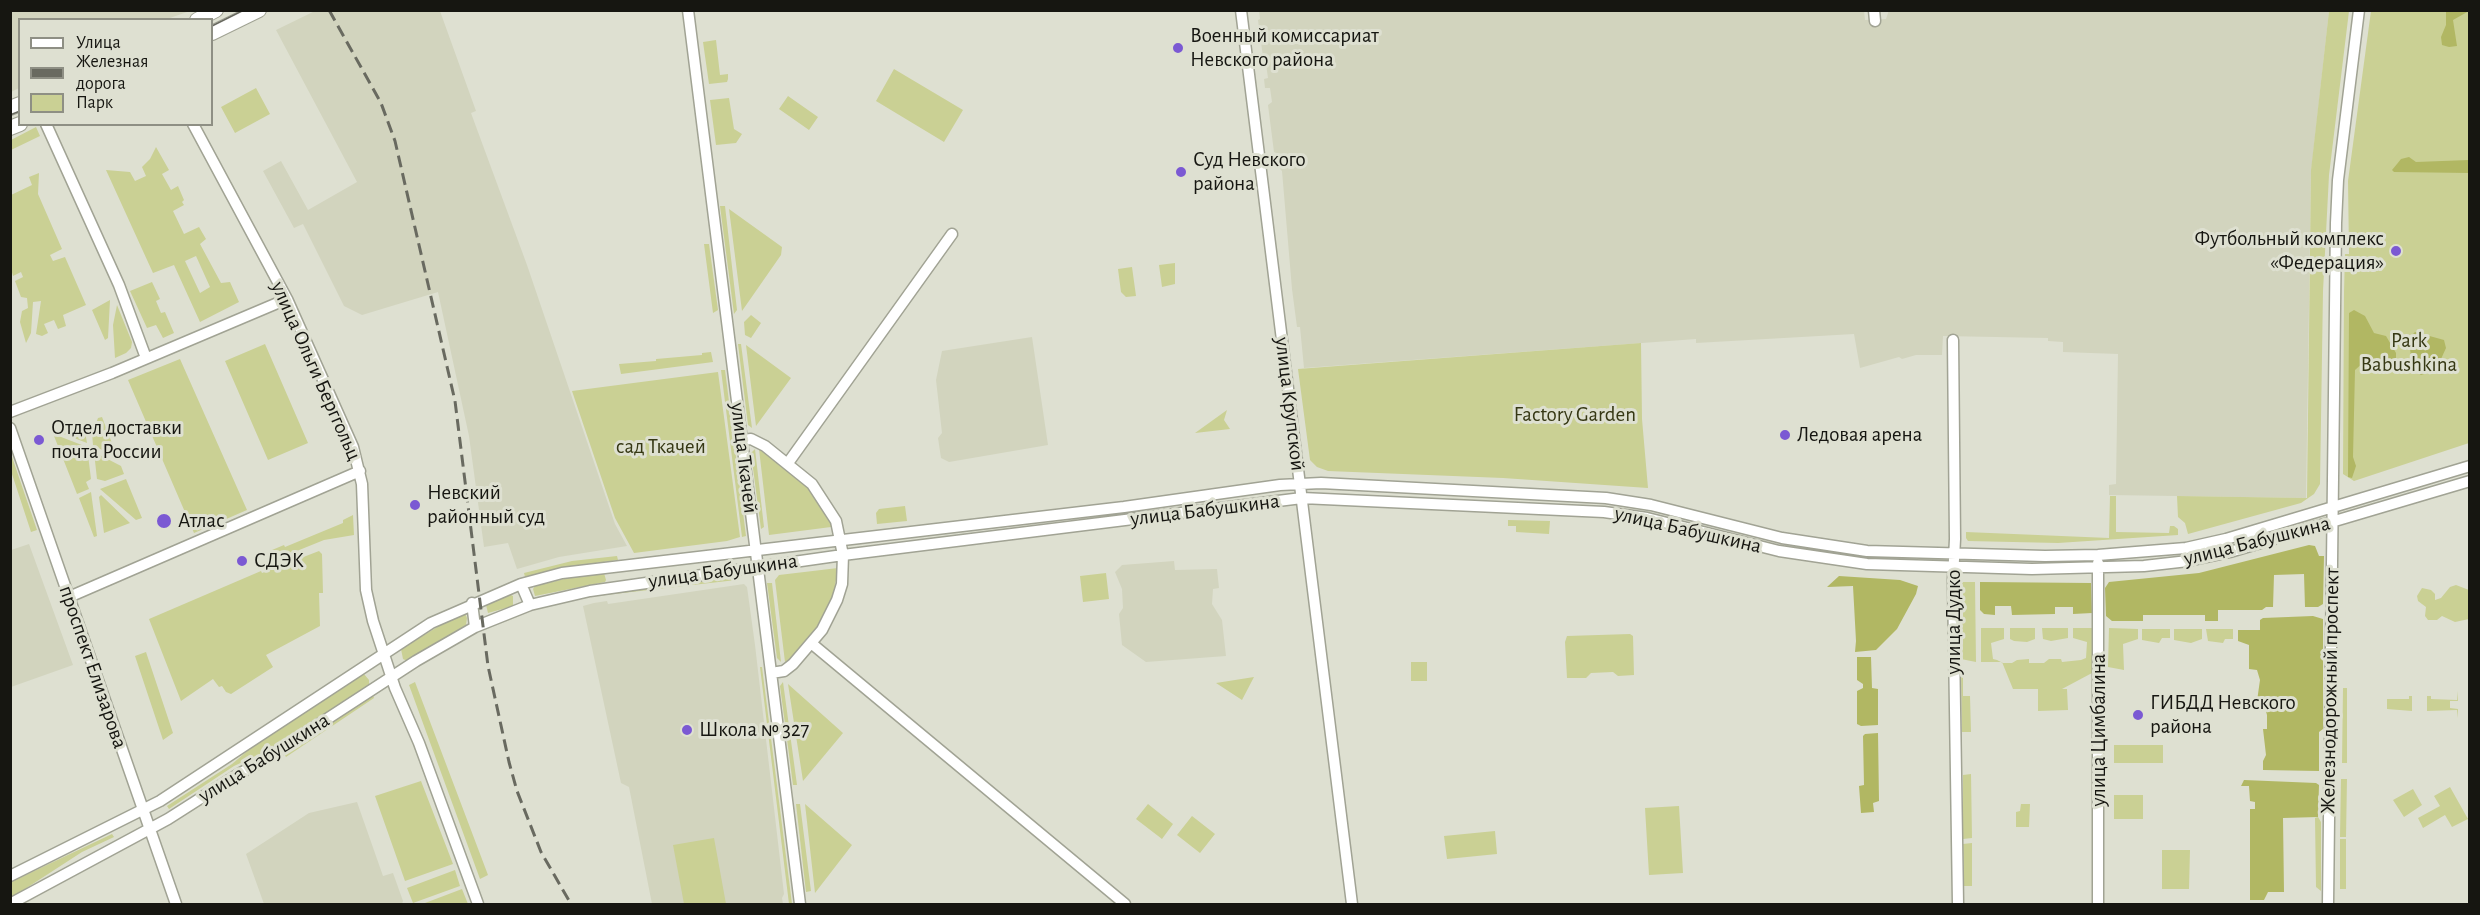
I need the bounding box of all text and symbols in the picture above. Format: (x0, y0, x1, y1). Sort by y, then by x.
legend (18, 18, 213, 126)
place label: Военный комиссариат Невского района (1190, 23, 1379, 73)
text: Улица (76, 34, 121, 52)
marker: Военный комиссариат Невского района (1171, 41, 1185, 55)
text: Железная дорога (76, 53, 148, 93)
text: Парк (76, 94, 113, 112)
place label: Суд Невского района (1193, 147, 1306, 197)
marker: Суд Невского района (1174, 165, 1188, 179)
place label: Футбольный комплекс «Федерация» (2195, 226, 2384, 276)
marker: Футбольный комплекс «Федерация» (2389, 244, 2403, 258)
street label: улица Ольги Берггольц (265, 278, 367, 464)
park label: Park Babushkina (2361, 328, 2457, 378)
street label: улица Крупской (1269, 336, 1311, 472)
street label: улица Ткачей (725, 401, 763, 515)
park label: Factory Garden (1514, 402, 1636, 428)
place label: Отдел доставки почта России (51, 415, 182, 465)
place label: Ледовая арена (1797, 422, 1922, 448)
marker: Ледовая арена (1778, 428, 1792, 442)
marker: Отдел доставки почта России (32, 433, 46, 447)
park label: сад Ткачей (616, 434, 706, 460)
place label: Невский районный суд (427, 480, 545, 530)
street label: улица Бабушкина (1129, 488, 1281, 532)
marker: Невский районный суд (408, 498, 422, 512)
street label: улица Бабушкина (1612, 501, 1764, 559)
place label: Атлас (178, 508, 225, 534)
street label: улица Бабушкина (2181, 511, 2333, 571)
marker: Атлас (155, 512, 173, 530)
place label: СДЭК (254, 548, 304, 574)
street label: улица Бабушкина (647, 548, 799, 594)
marker: СДЭК (235, 554, 249, 568)
street label: Железнодорожный проспект (2315, 568, 2345, 814)
street label: улица Дудко (1941, 570, 1967, 674)
street label: проспект Елизарова (53, 582, 133, 752)
street label: улица Цимбалина (2086, 654, 2112, 806)
place label: ГИБДД Невского района (2150, 690, 2296, 740)
street label: улица Бабушкина (194, 708, 334, 808)
marker: ГИБДД Невского района (2131, 708, 2145, 722)
place label: Школа № 327 (699, 717, 809, 743)
marker: Школа № 327 (680, 723, 694, 737)

